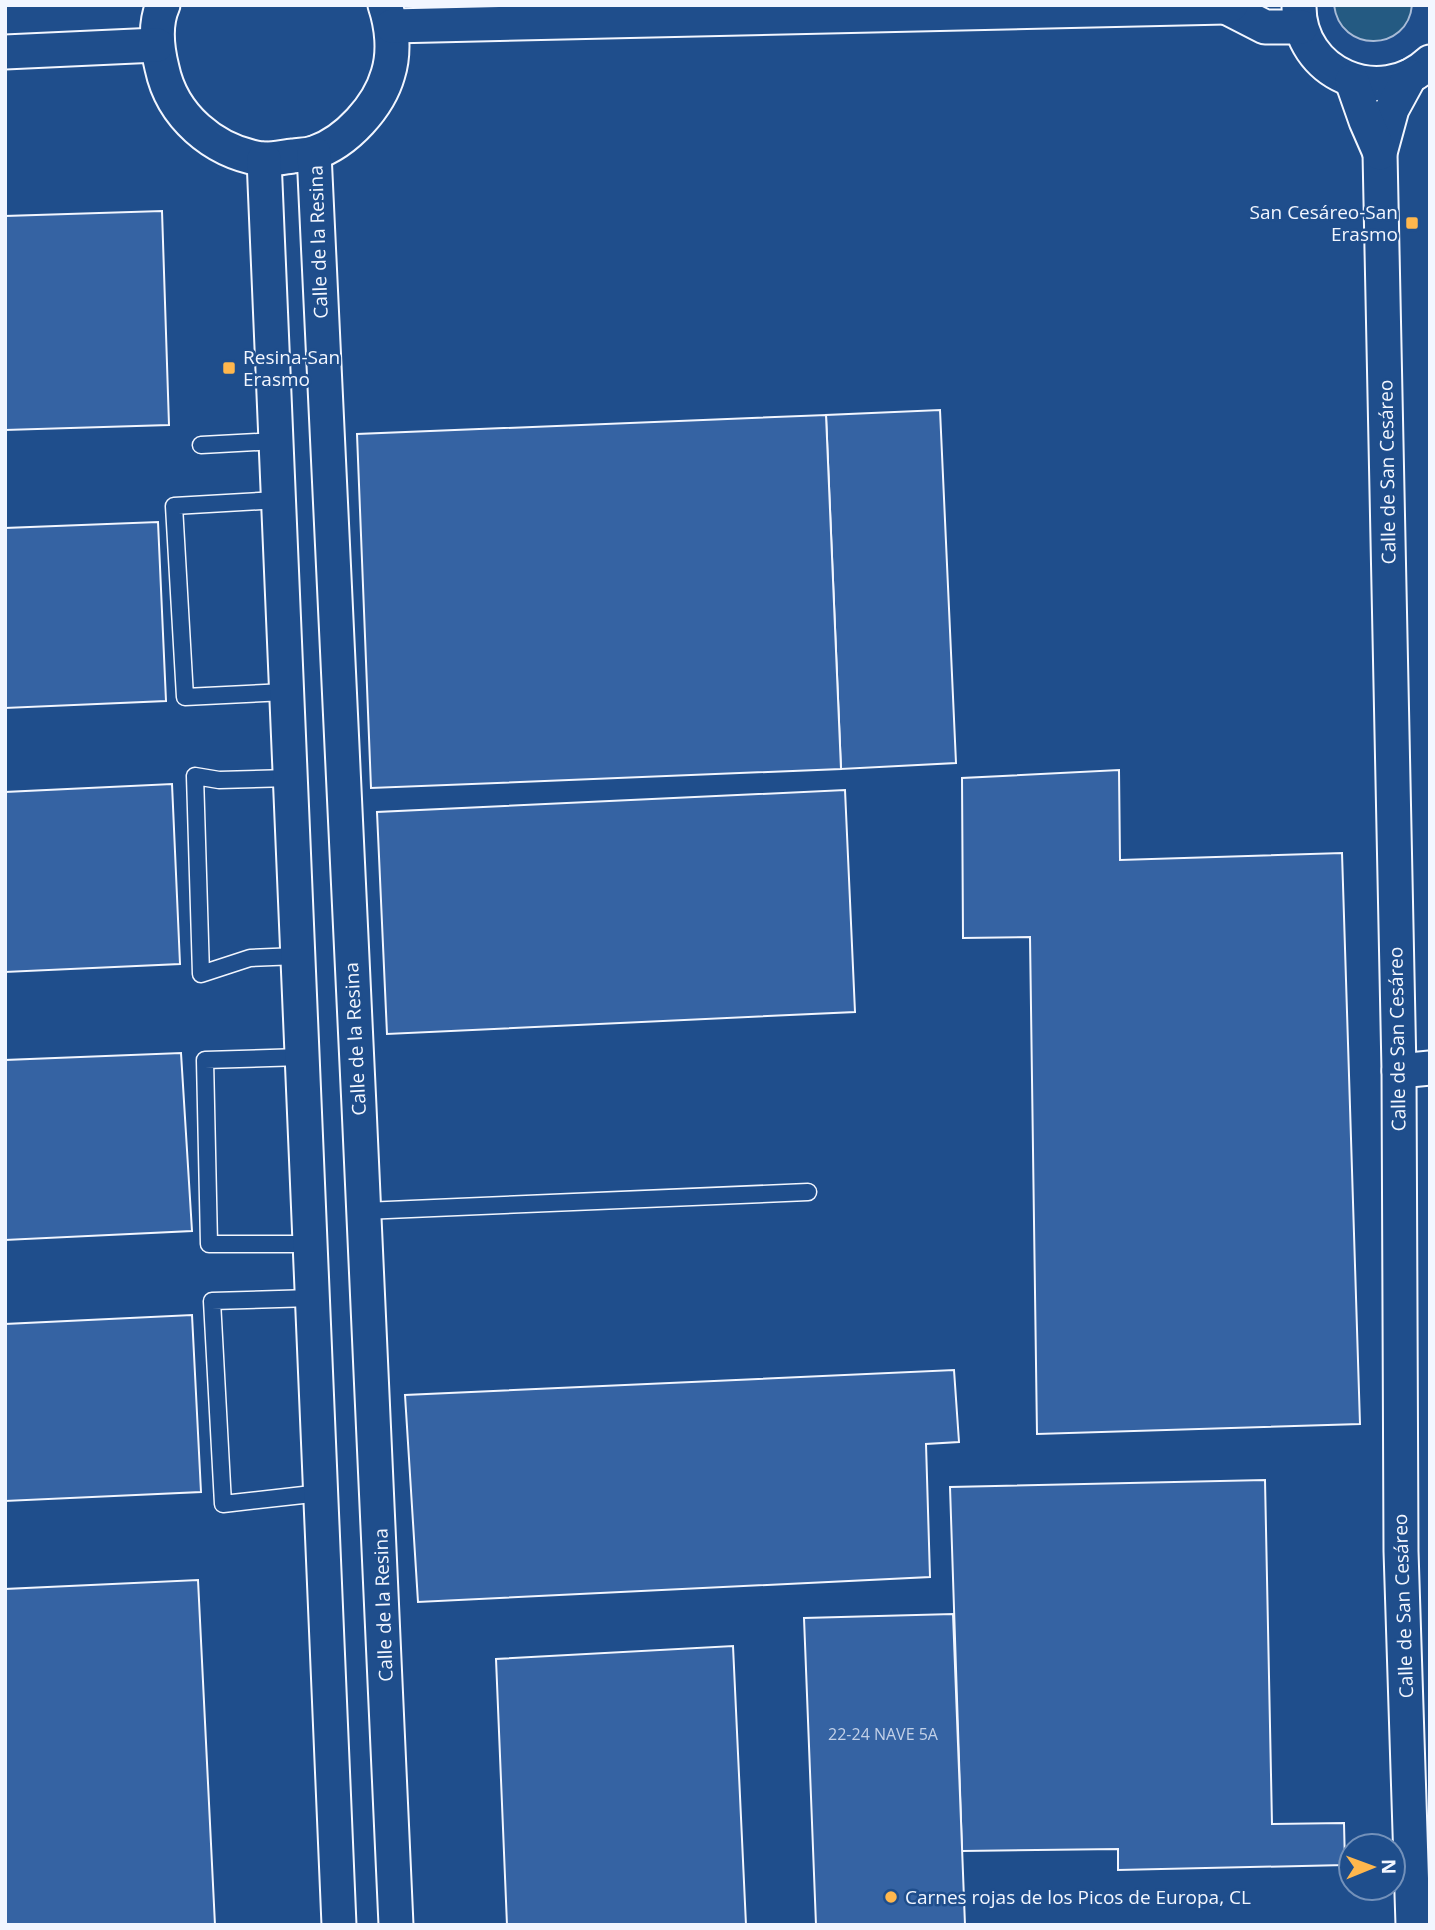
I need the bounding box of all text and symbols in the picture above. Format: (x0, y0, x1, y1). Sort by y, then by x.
street label: Calle de la Resina (302, 165, 334, 319)
place label: San Cesáreo-San Erasmo (1250, 199, 1398, 247)
marker: San Cesáreo-San Erasmo (1404, 215, 1420, 231)
place label: Resina-San Erasmo (243, 344, 340, 392)
marker: Resina-San Erasmo (221, 360, 237, 376)
street label: Calle de San Cesáreo (1372, 379, 1402, 565)
street label: Calle de San Cesáreo (1382, 946, 1412, 1132)
street label: Calle de la Resina (338, 962, 372, 1116)
street label: Calle de San Cesáreo (1387, 1513, 1419, 1699)
street label: Calle de la Resina (367, 1528, 399, 1682)
house number: 22-24 NAVE 5A (828, 1723, 939, 1745)
north arrow (1337, 1832, 1407, 1902)
text: N (1376, 1859, 1402, 1875)
place label: Carnes rojas de los Picos de Europa, CL (905, 1884, 1251, 1910)
marker: Carnes rojas de los Picos de Europa, CL (883, 1889, 899, 1905)

